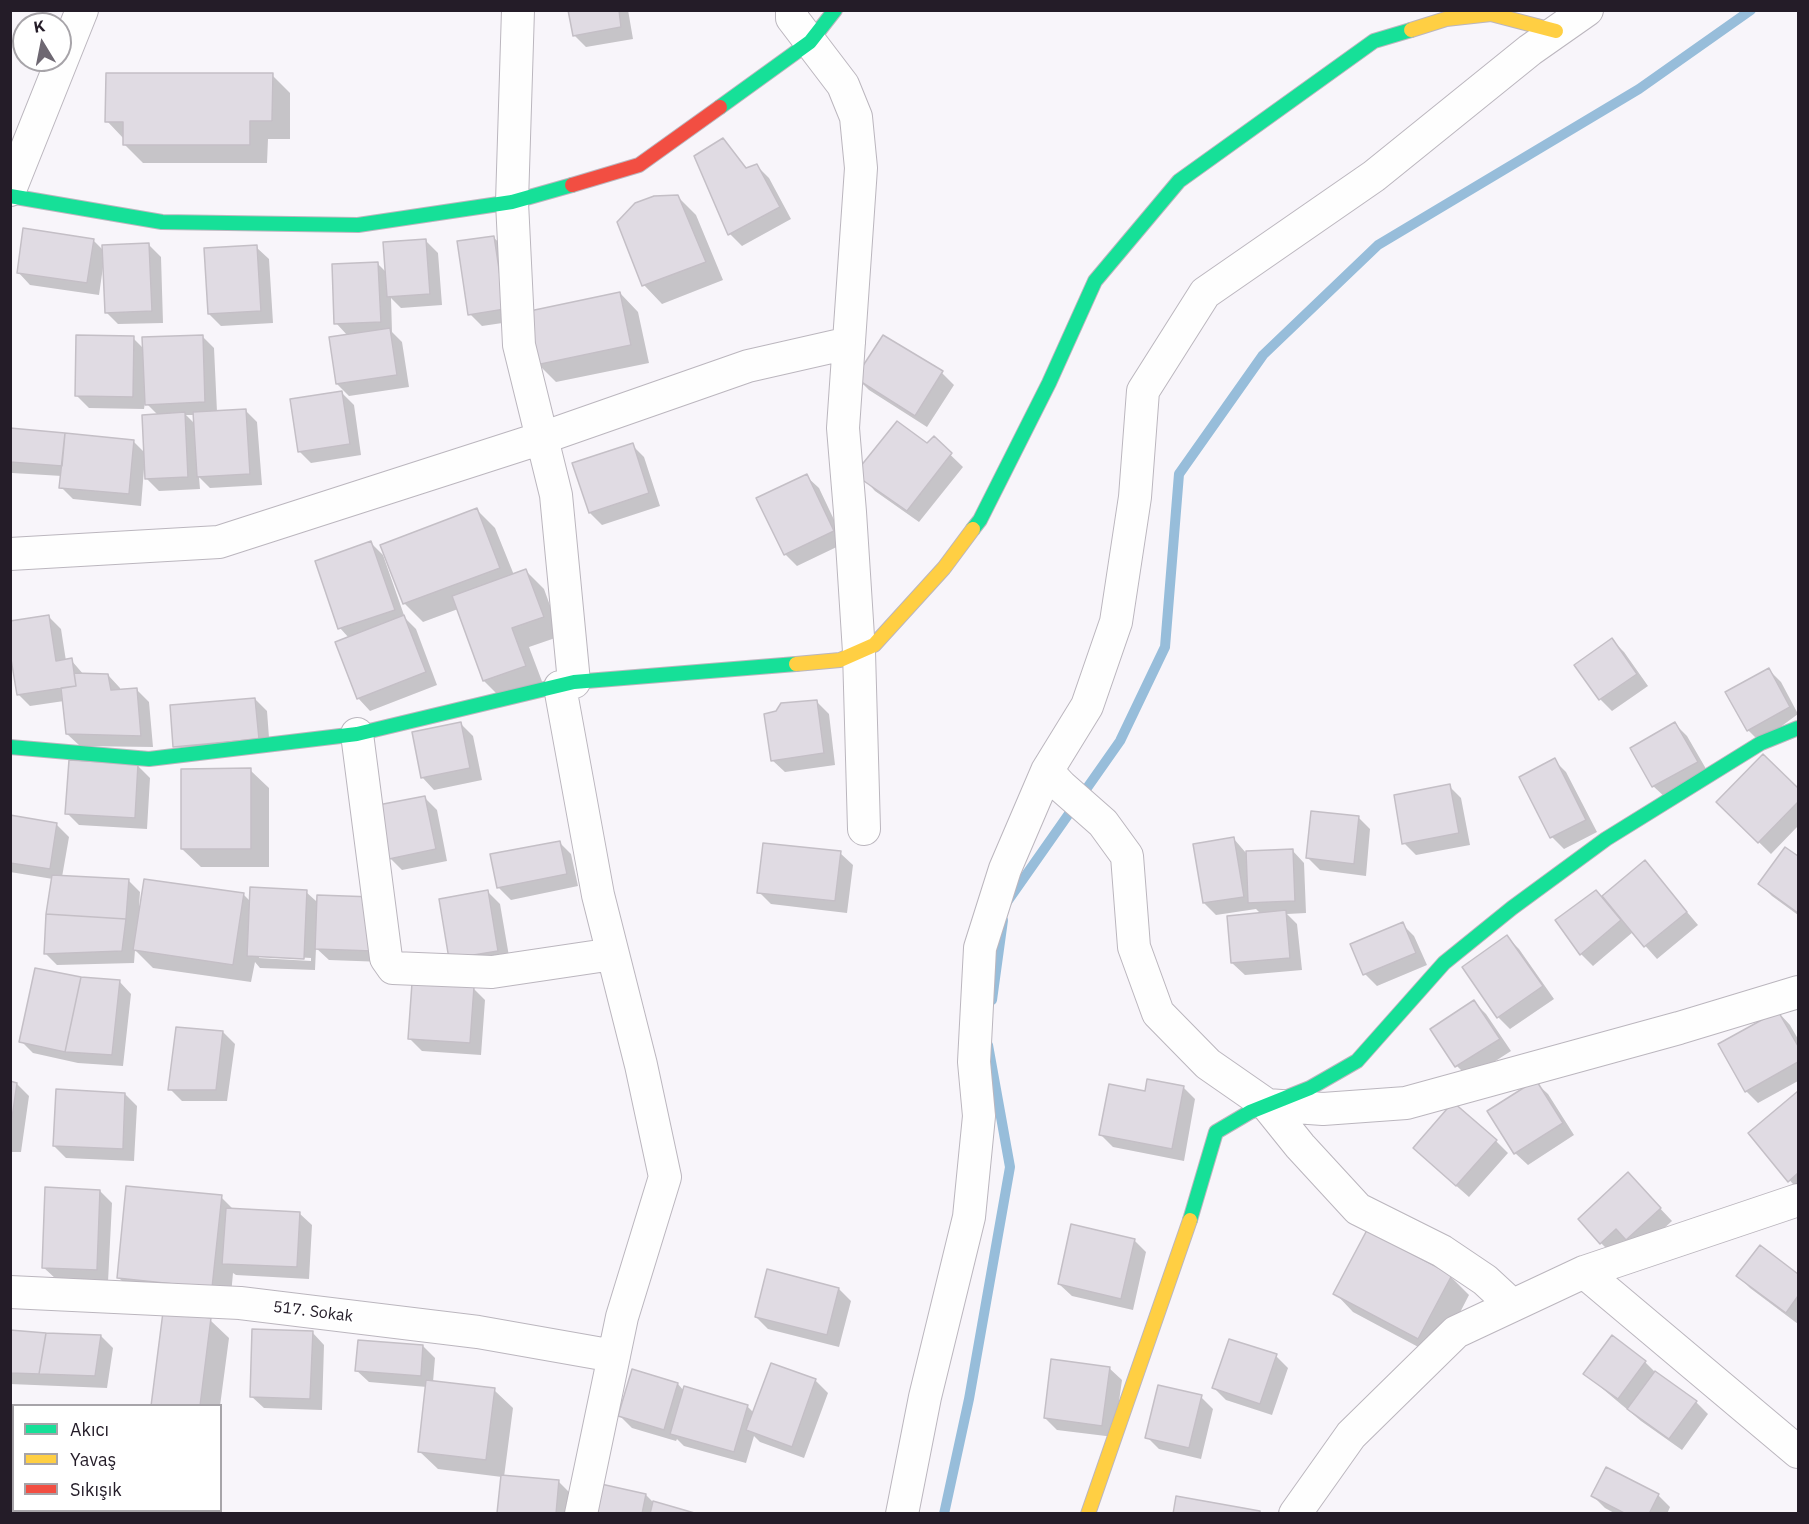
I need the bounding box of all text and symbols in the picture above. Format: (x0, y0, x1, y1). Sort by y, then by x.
north arrow (12, 12, 72, 72)
text: K (32, 15, 46, 37)
street label: 517. Sokak (272, 1298, 354, 1326)
legend (12, 1404, 222, 1512)
text: Akıcı (70, 1418, 109, 1441)
text: Yavaş (70, 1448, 116, 1471)
text: Sıkışık (70, 1478, 122, 1501)

